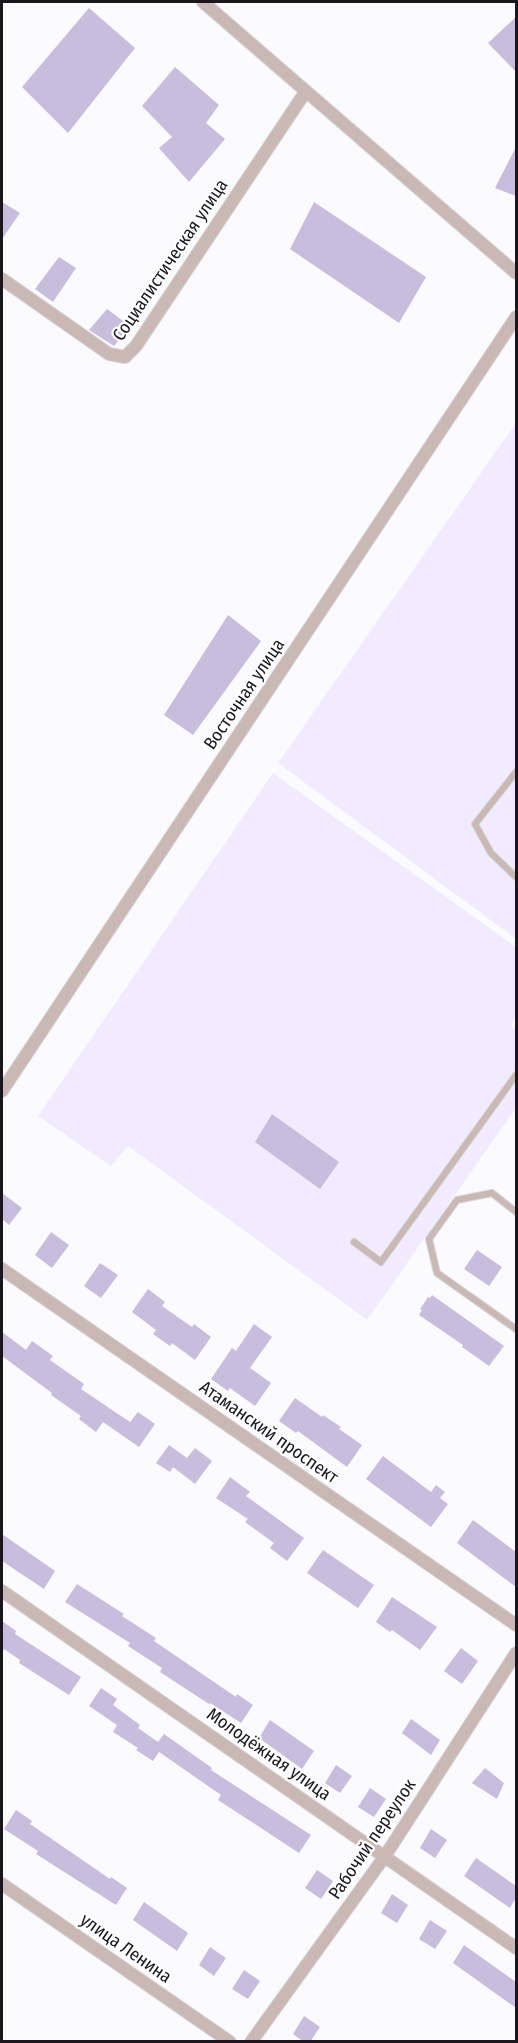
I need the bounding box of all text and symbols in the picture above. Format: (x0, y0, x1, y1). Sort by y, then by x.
street label: Социалистическая улица (108, 175, 233, 345)
street label: Восточная улица (199, 634, 289, 754)
street label: Атаманский проспект (195, 1376, 343, 1489)
street label: Молодёжная улица (203, 1703, 335, 1805)
street label: Рабочий переулок (324, 1774, 421, 1903)
street label: улица Ленина (76, 1908, 176, 1988)

